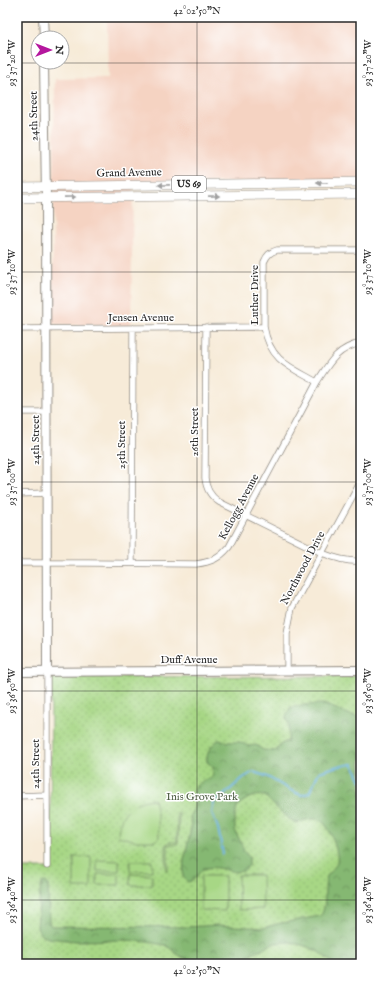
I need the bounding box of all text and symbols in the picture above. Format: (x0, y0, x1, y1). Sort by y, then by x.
text: 42°02'50"N (173, 5, 221, 18)
north arrow (30, 30, 70, 70)
text: 93°37'20"W (6, 39, 19, 87)
text: 93°37'20"W (362, 39, 375, 87)
text: N (52, 44, 66, 55)
street label: 24th Street (27, 91, 41, 141)
street label: Grand Avenue (96, 165, 162, 181)
road number: US 69 (172, 176, 206, 192)
one-way arrow (315, 180, 328, 186)
one-way arrow (157, 182, 170, 188)
one-way arrow (208, 193, 221, 199)
one-way arrow (64, 194, 77, 200)
text: 93°37'10"W (6, 249, 19, 296)
text: 93°37'10"W (362, 249, 375, 296)
street label: Luther Drive (248, 265, 262, 325)
street label: Jensen Avenue (106, 311, 174, 325)
street label: 26th Street (188, 407, 202, 457)
street label: 24th Street (29, 415, 43, 465)
street label: 25th Street (115, 421, 129, 469)
text: 93°37'00"W (6, 458, 19, 506)
text: 93°37'00"W (362, 458, 375, 506)
street label: Kellogg Avenue (216, 472, 262, 542)
street label: Northwood Drive (278, 529, 328, 607)
street label: Duff Avenue (160, 653, 218, 667)
text: 93°36'50"W (6, 668, 19, 714)
text: 93°36'50"W (362, 668, 375, 714)
street label: 24th Street (29, 739, 43, 789)
park label: Inis Grove Park (166, 790, 238, 804)
text: 93°36'40"W (6, 876, 19, 924)
text: 93°36'40"W (362, 876, 375, 924)
text: 42°02'50"N (173, 965, 221, 978)

